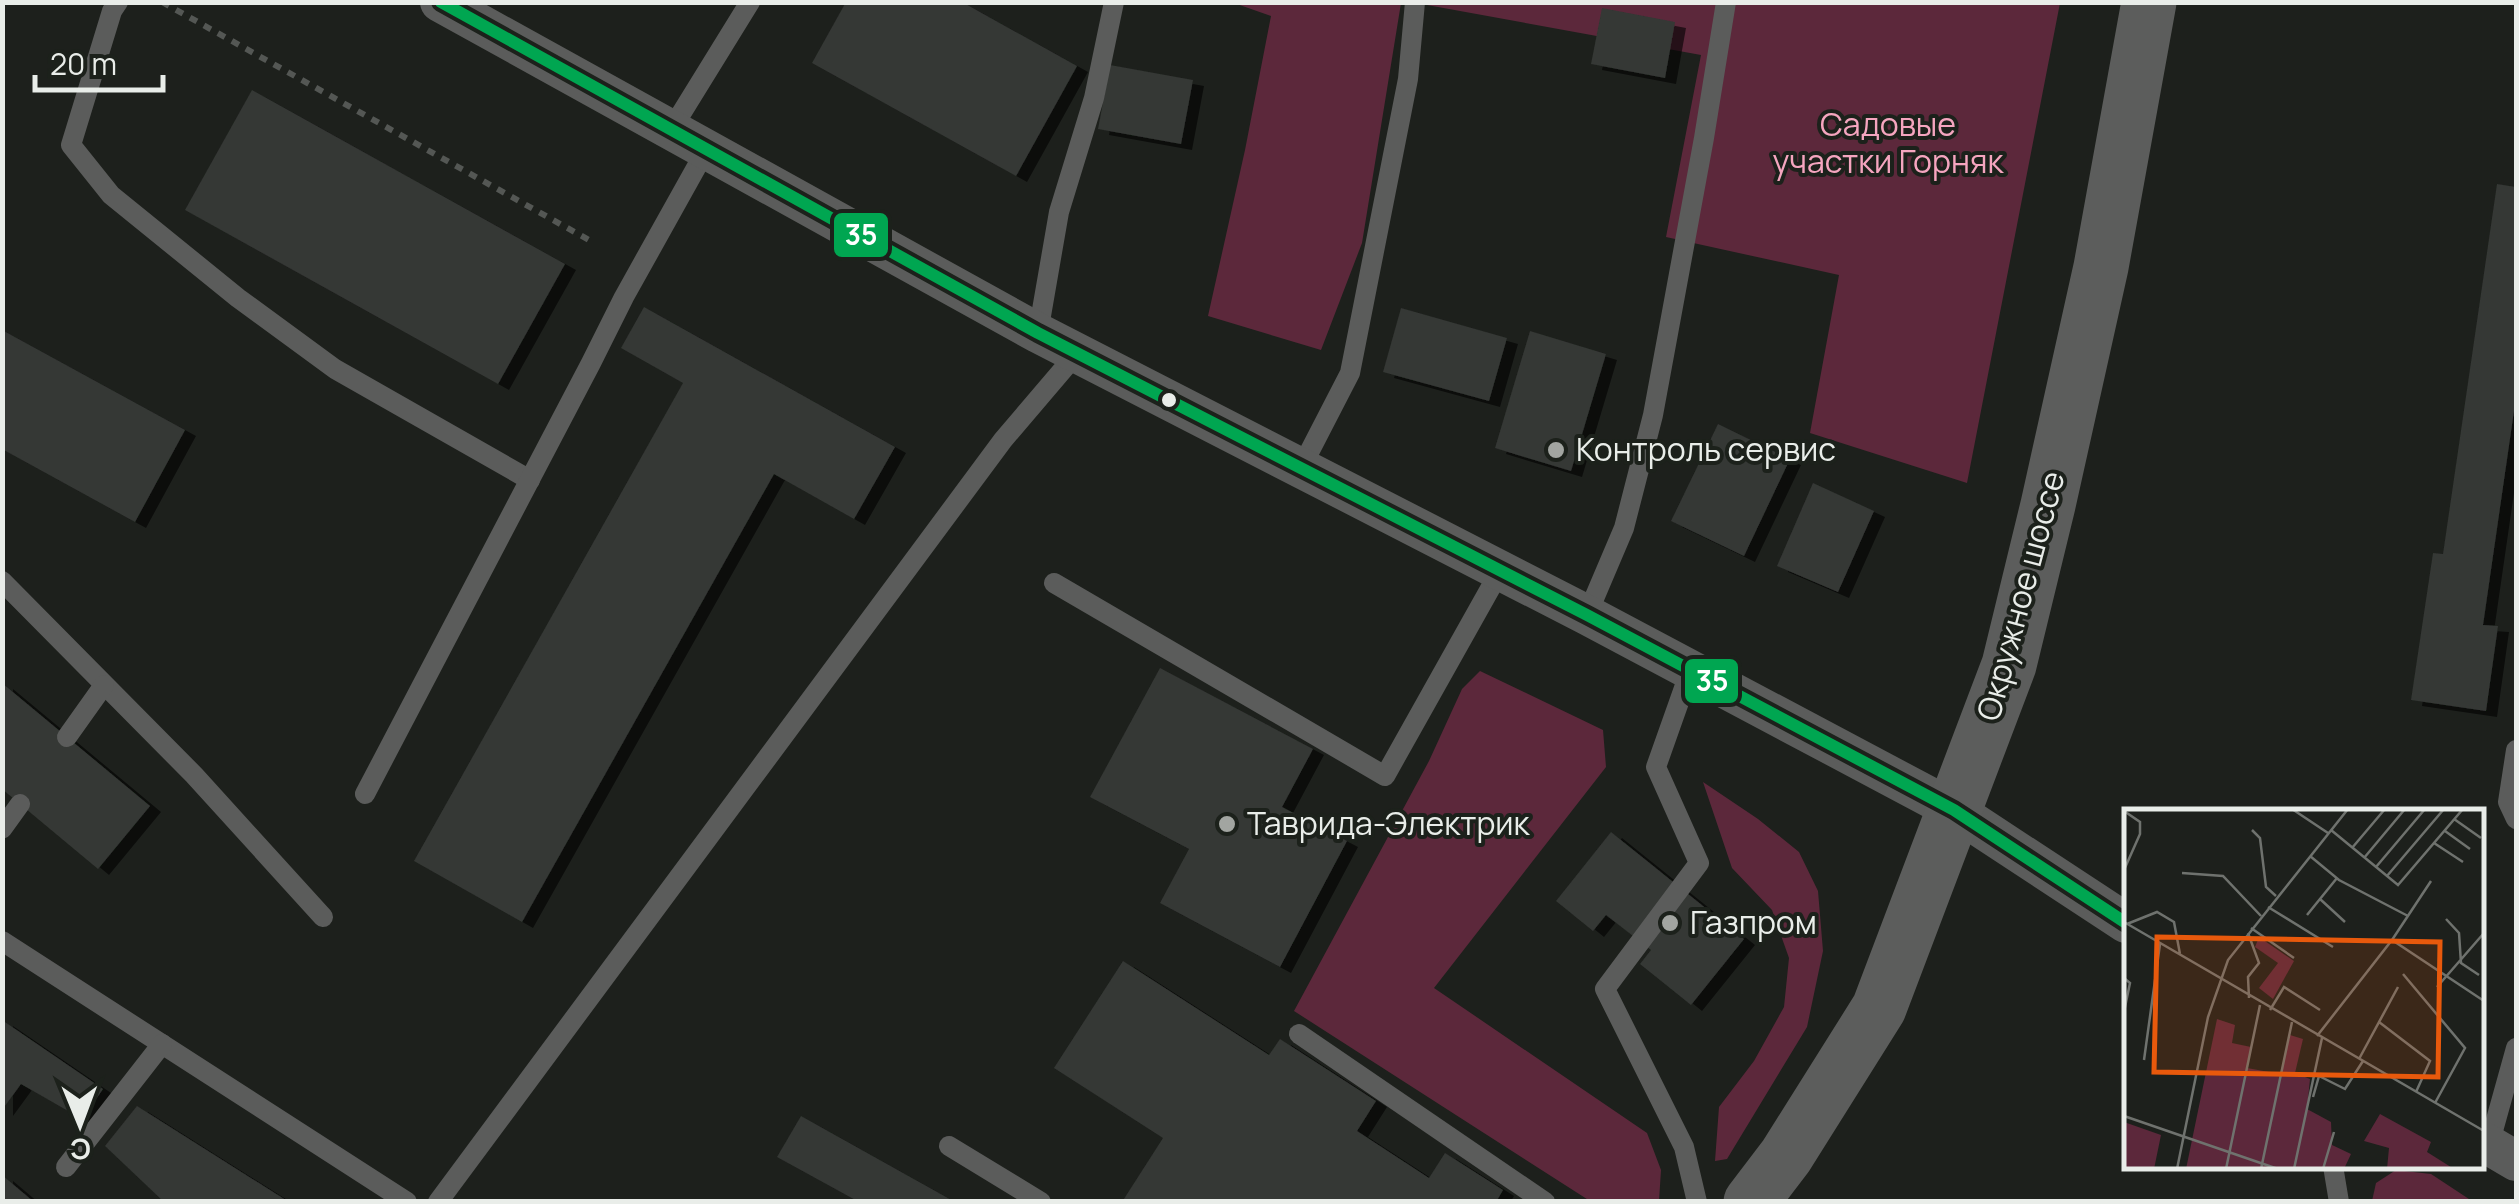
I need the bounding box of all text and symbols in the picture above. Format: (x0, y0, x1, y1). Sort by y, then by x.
scale bar (35, 30, 162, 92)
text: 20 m (50, 43, 117, 84)
park label: Садовые участки Горняк (1773, 102, 2005, 183)
line badge: 35 (832, 211, 890, 259)
text: 35 (845, 215, 877, 253)
unlabelled marker (1159, 390, 1179, 410)
place label: Контроль сервис (1576, 427, 1836, 471)
marker: Контроль сервис (1545, 439, 1567, 461)
street label: Окружное шоссе (1966, 466, 2074, 725)
line badge: 35 (1683, 657, 1740, 705)
text: 35 (1696, 661, 1728, 699)
place label: Таврида-Электрик (1247, 801, 1531, 845)
inset map (2124, 809, 2484, 1169)
marker: Таврида-Электрик (1216, 813, 1238, 835)
place label: Газпром (1690, 900, 1817, 944)
marker: Газпром (1659, 912, 1681, 934)
north arrow (30, 1074, 130, 1174)
text: С (70, 1131, 91, 1169)

